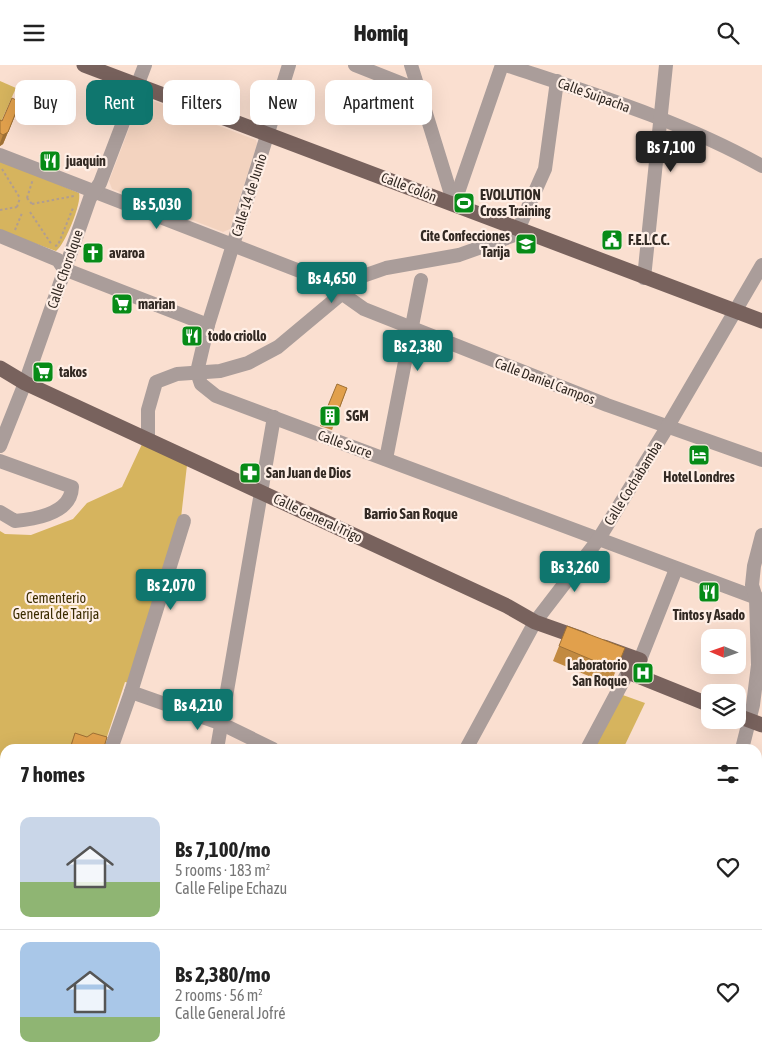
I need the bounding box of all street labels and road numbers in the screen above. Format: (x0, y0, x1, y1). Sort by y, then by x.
street label: Calle Suipacha (556, 75, 632, 115)
street label: Calle 14 de Junio (228, 152, 270, 238)
street label: Calle Colón (379, 169, 439, 205)
street label: Calle Chorolque (44, 228, 86, 310)
street label: Calle Daniel Campos (493, 355, 597, 407)
street label: Calle Sucre (316, 427, 374, 461)
street label: Calle Cochabamba (601, 438, 665, 528)
street label: Calle General Trigo (271, 490, 365, 546)

